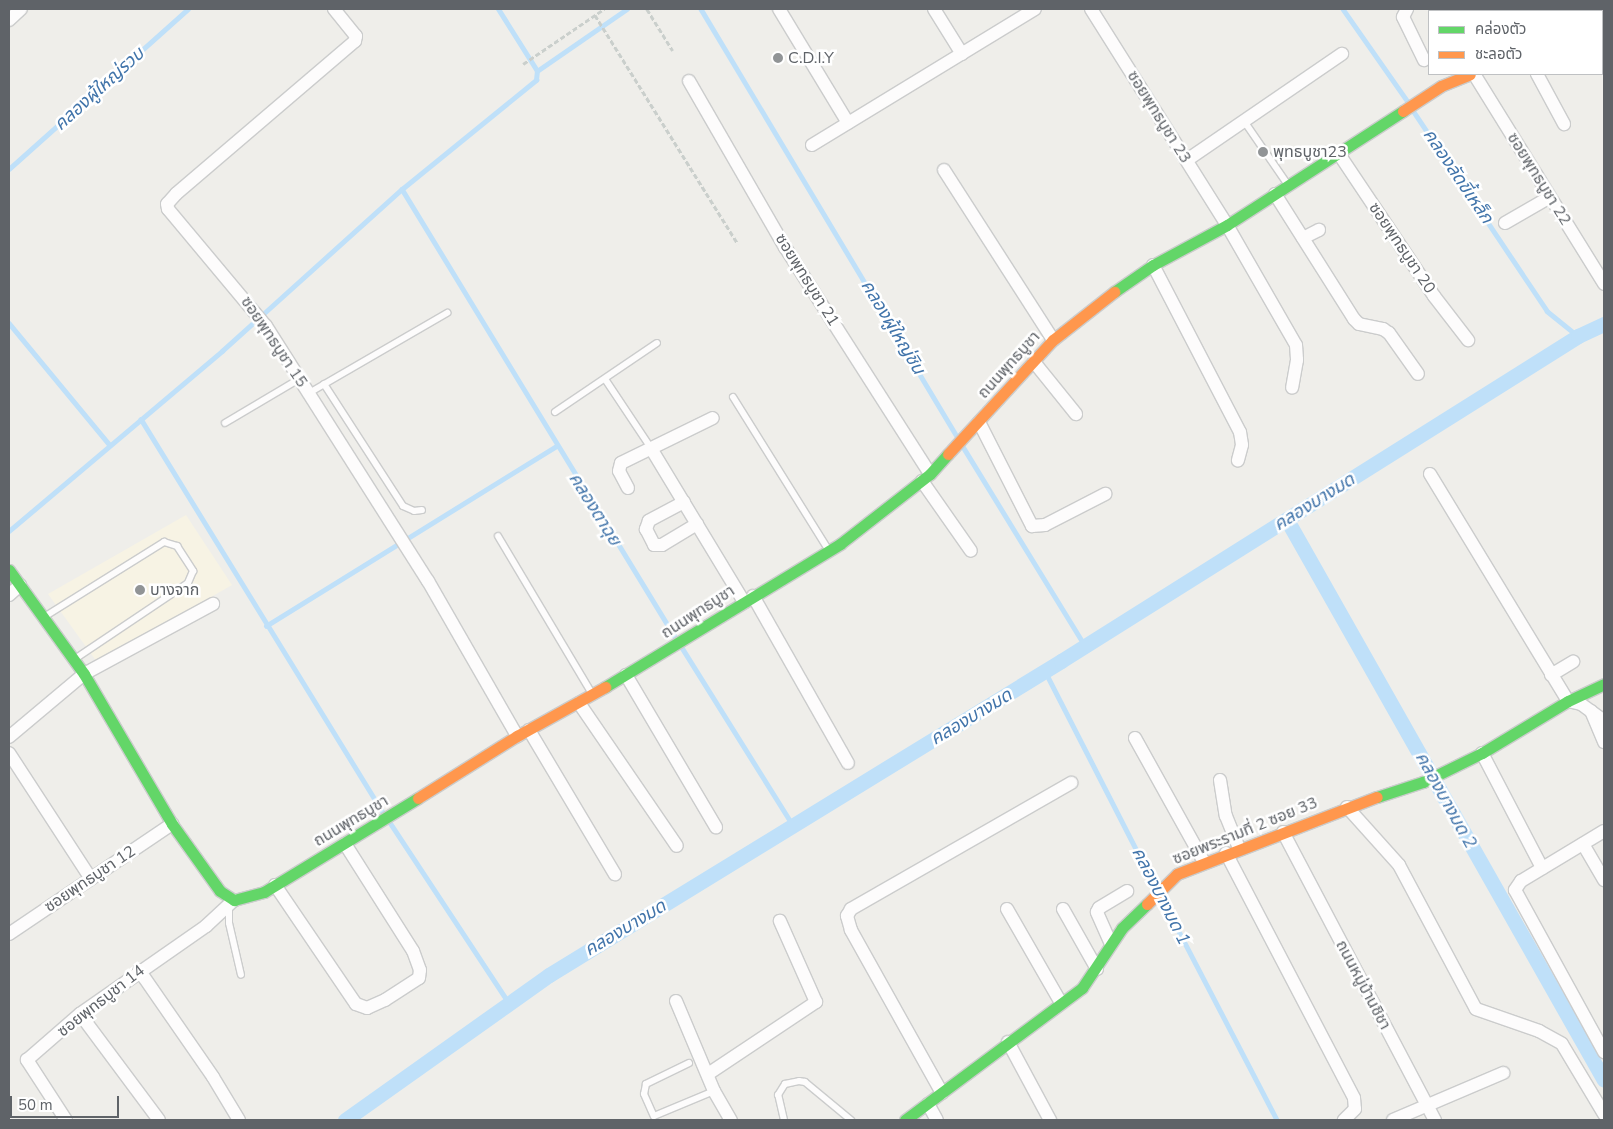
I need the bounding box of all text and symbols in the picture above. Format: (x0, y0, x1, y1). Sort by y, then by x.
legend (1428, 10, 1603, 75)
text: คล่องตัว (1475, 19, 1526, 39)
water label: คลองผู้ใหญ่รวบ (50, 43, 148, 135)
text: ชะลอตัว (1475, 44, 1522, 64)
place label: C.D.I.Y (788, 48, 834, 68)
marker: C.D.I.Y (772, 52, 784, 64)
street label: ซอยพุทธบูชา 23 (1123, 67, 1195, 167)
water label: คลองลัดขี้เหล็ก (1418, 125, 1498, 227)
street label: ซอยพุทธบูชา 22 (1503, 129, 1575, 229)
place label: พุทธบูชา23 (1273, 142, 1347, 162)
marker: พุทธบูชา23 (1257, 146, 1269, 158)
street label: ซอยพุทธบูชา 20 (1365, 199, 1439, 297)
street label: ซอยพุทธบูชา 21 (771, 230, 843, 330)
water label: คลองผู้ใหญ่ชิน (856, 276, 930, 378)
street label: ซอยพุทธบูชา 15 (237, 293, 311, 391)
street label: ถนนพุทธบูชา (974, 327, 1044, 403)
water label: คลองตาฉุย (564, 469, 626, 549)
water label: คลองบางมด (1270, 469, 1358, 535)
place label: บางจาก (150, 580, 199, 600)
street label: ถนนพุทธบูชา (658, 581, 738, 643)
marker: บางจาก (134, 584, 146, 596)
water label: คลองบางมด (926, 684, 1016, 750)
water label: คลองบางมด 2 (1411, 748, 1481, 852)
street label: ถนนพุทธบูชา (310, 791, 392, 851)
street label: ซอยพระรามที่ 2 ซอย 33 (1170, 793, 1320, 869)
street label: ซอยพุทธบูชา 12 (41, 842, 139, 916)
water label: คลองบางมด 1 (1127, 844, 1195, 948)
water label: คลองบางมด (580, 895, 670, 961)
street label: ถนนหมู่บ้านชิชา (1331, 937, 1395, 1033)
street label: ซอยพุทธบูชา 14 (54, 961, 148, 1041)
scale bar (12, 1086, 121, 1118)
text: 50 m (18, 1095, 53, 1115)

